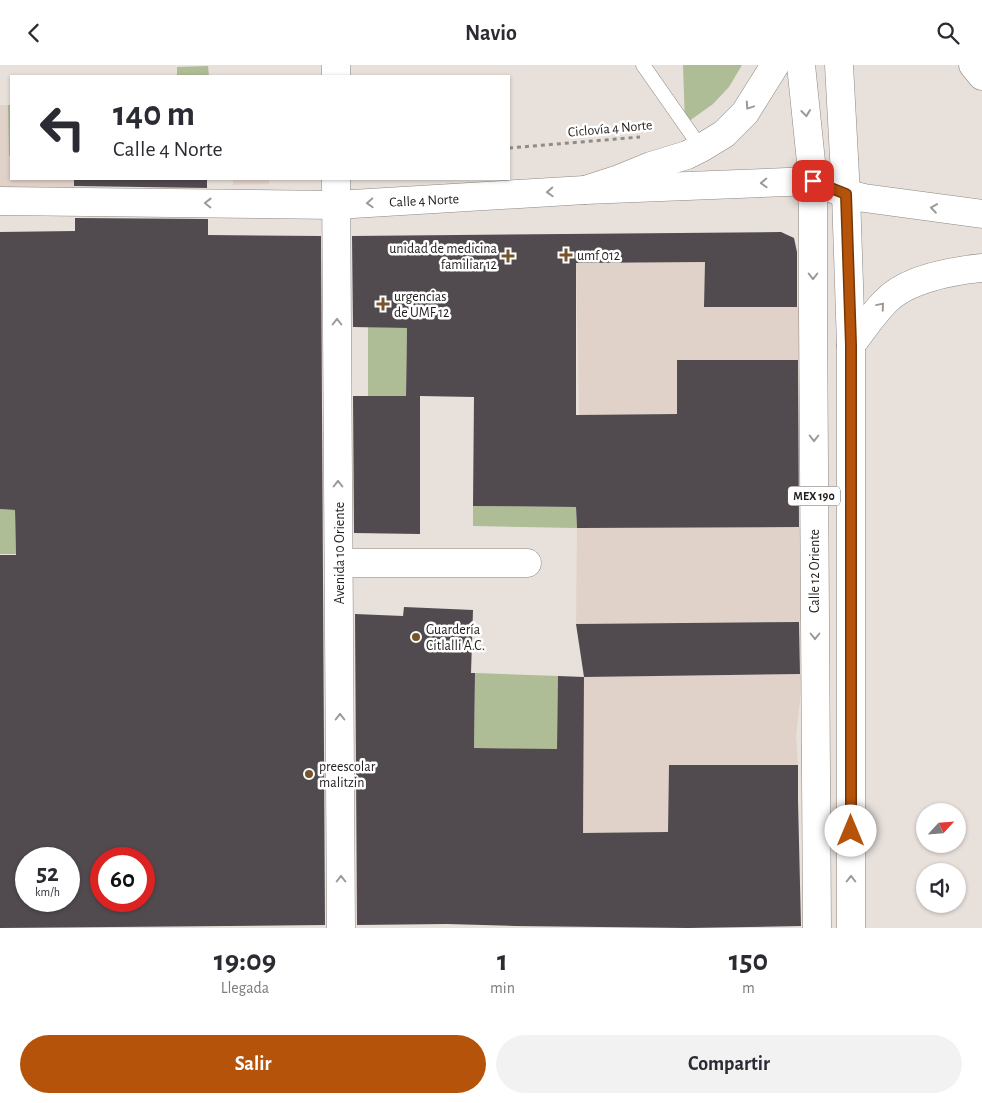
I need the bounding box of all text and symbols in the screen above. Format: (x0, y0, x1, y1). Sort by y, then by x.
icon: back (20, 19, 48, 47)
icon: search (934, 19, 962, 47)
text: Navio (465, 22, 517, 44)
icon: left (30, 95, 95, 160)
text: 140 m (113, 97, 195, 132)
one-way arrow (746, 101, 755, 110)
one-way arrow (800, 110, 811, 118)
street label: Ciclovía 4 Norte (567, 118, 653, 140)
text: Calle 4 Norte (113, 138, 223, 160)
pin (792, 160, 834, 202)
icon: arrive (799, 167, 827, 195)
one-way arrow (760, 178, 768, 188)
one-way arrow (545, 186, 553, 197)
street label: Calle 4 Norte (389, 192, 459, 210)
one-way arrow (366, 197, 374, 208)
one-way arrow (203, 198, 211, 208)
one-way arrow (929, 203, 938, 213)
place label: unidad de medicina familiar 12 (389, 242, 498, 272)
marker: umf 012 (559, 248, 573, 262)
marker: unidad de medicina familiar 12 (501, 249, 515, 263)
place label: umf 012 (577, 249, 620, 263)
one-way arrow (808, 272, 818, 280)
place label: urgencias de UMF 12 (394, 290, 449, 320)
marker: urgencias de UMF 12 (376, 297, 390, 311)
one-way arrow (876, 303, 885, 312)
one-way arrow (332, 318, 342, 326)
one-way arrow (809, 434, 819, 442)
one-way arrow (333, 480, 343, 488)
road number: MEX 190 (788, 487, 840, 506)
street label: Avenida 10 Oriente (333, 502, 347, 604)
street label: Calle 12 Oriente (808, 529, 822, 613)
place label: Guardería Citlalli A.C. (426, 623, 485, 653)
marker: Guardería Citlalli A.C. (410, 631, 422, 643)
one-way arrow (810, 632, 820, 640)
one-way arrow (334, 713, 345, 721)
place label: preescolar malitzin (319, 760, 376, 790)
marker: preescolar malitzin (303, 768, 315, 780)
north arrow (916, 803, 966, 853)
map controls (916, 803, 966, 913)
position arrow (824, 804, 876, 856)
speed limit sign: 60 (90, 847, 155, 912)
text: 52 (36, 861, 59, 886)
button: sound (916, 863, 966, 913)
one-way arrow (336, 875, 346, 883)
one-way arrow (846, 875, 856, 883)
text: km/h (35, 886, 60, 898)
text: 19:09 (214, 946, 276, 976)
text: 1 (497, 946, 508, 976)
text: 150 (729, 946, 768, 976)
text: Llegada (221, 980, 269, 996)
text: min (490, 980, 515, 996)
text: m (742, 980, 755, 996)
button: Salir (20, 1035, 486, 1093)
button: Compartir (496, 1035, 962, 1093)

